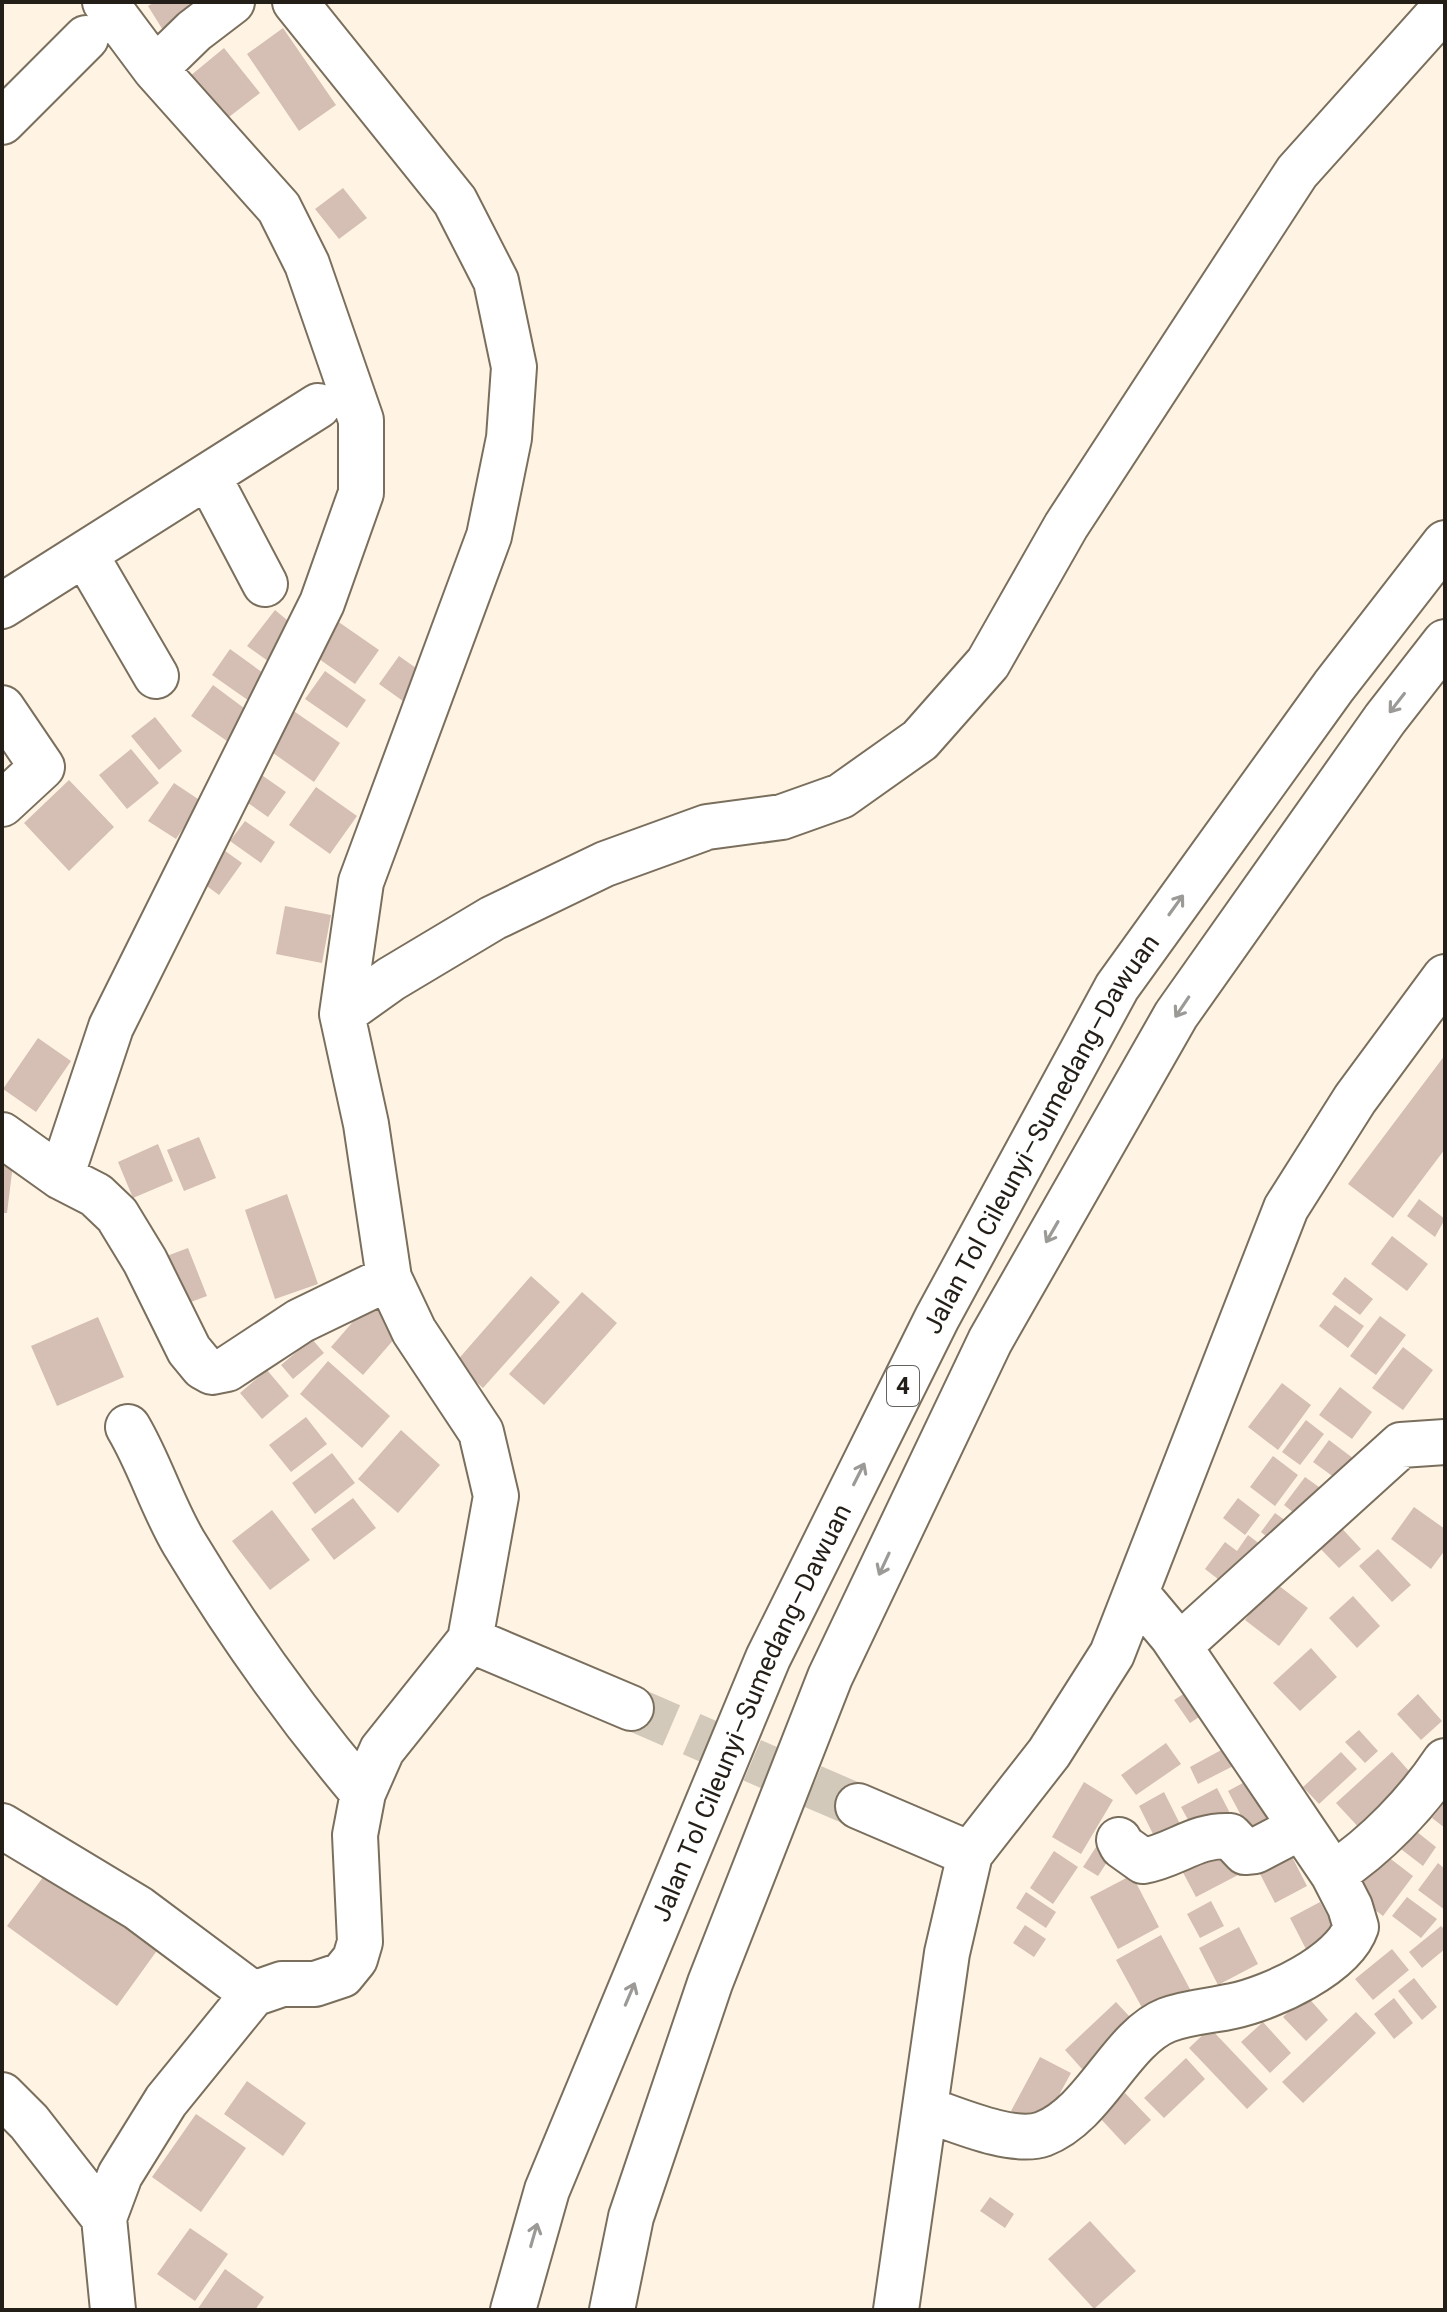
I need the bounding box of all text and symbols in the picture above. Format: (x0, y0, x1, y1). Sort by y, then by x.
one-way arrow (1388, 692, 1406, 713)
one-way arrow (1168, 895, 1184, 917)
street label: Jalan Tol Cileunyi–Sumedang–Dawuan (917, 928, 1165, 1338)
one-way arrow (1174, 995, 1190, 1017)
one-way arrow (1044, 1220, 1060, 1243)
road number: 4 (887, 1366, 919, 1406)
one-way arrow (852, 1463, 868, 1487)
street label: Jalan Tol Cileunyi–Sumedang–Dawuan (645, 1499, 857, 1926)
one-way arrow (876, 1551, 891, 1575)
one-way arrow (624, 1982, 639, 2006)
one-way arrow (528, 2223, 542, 2248)

